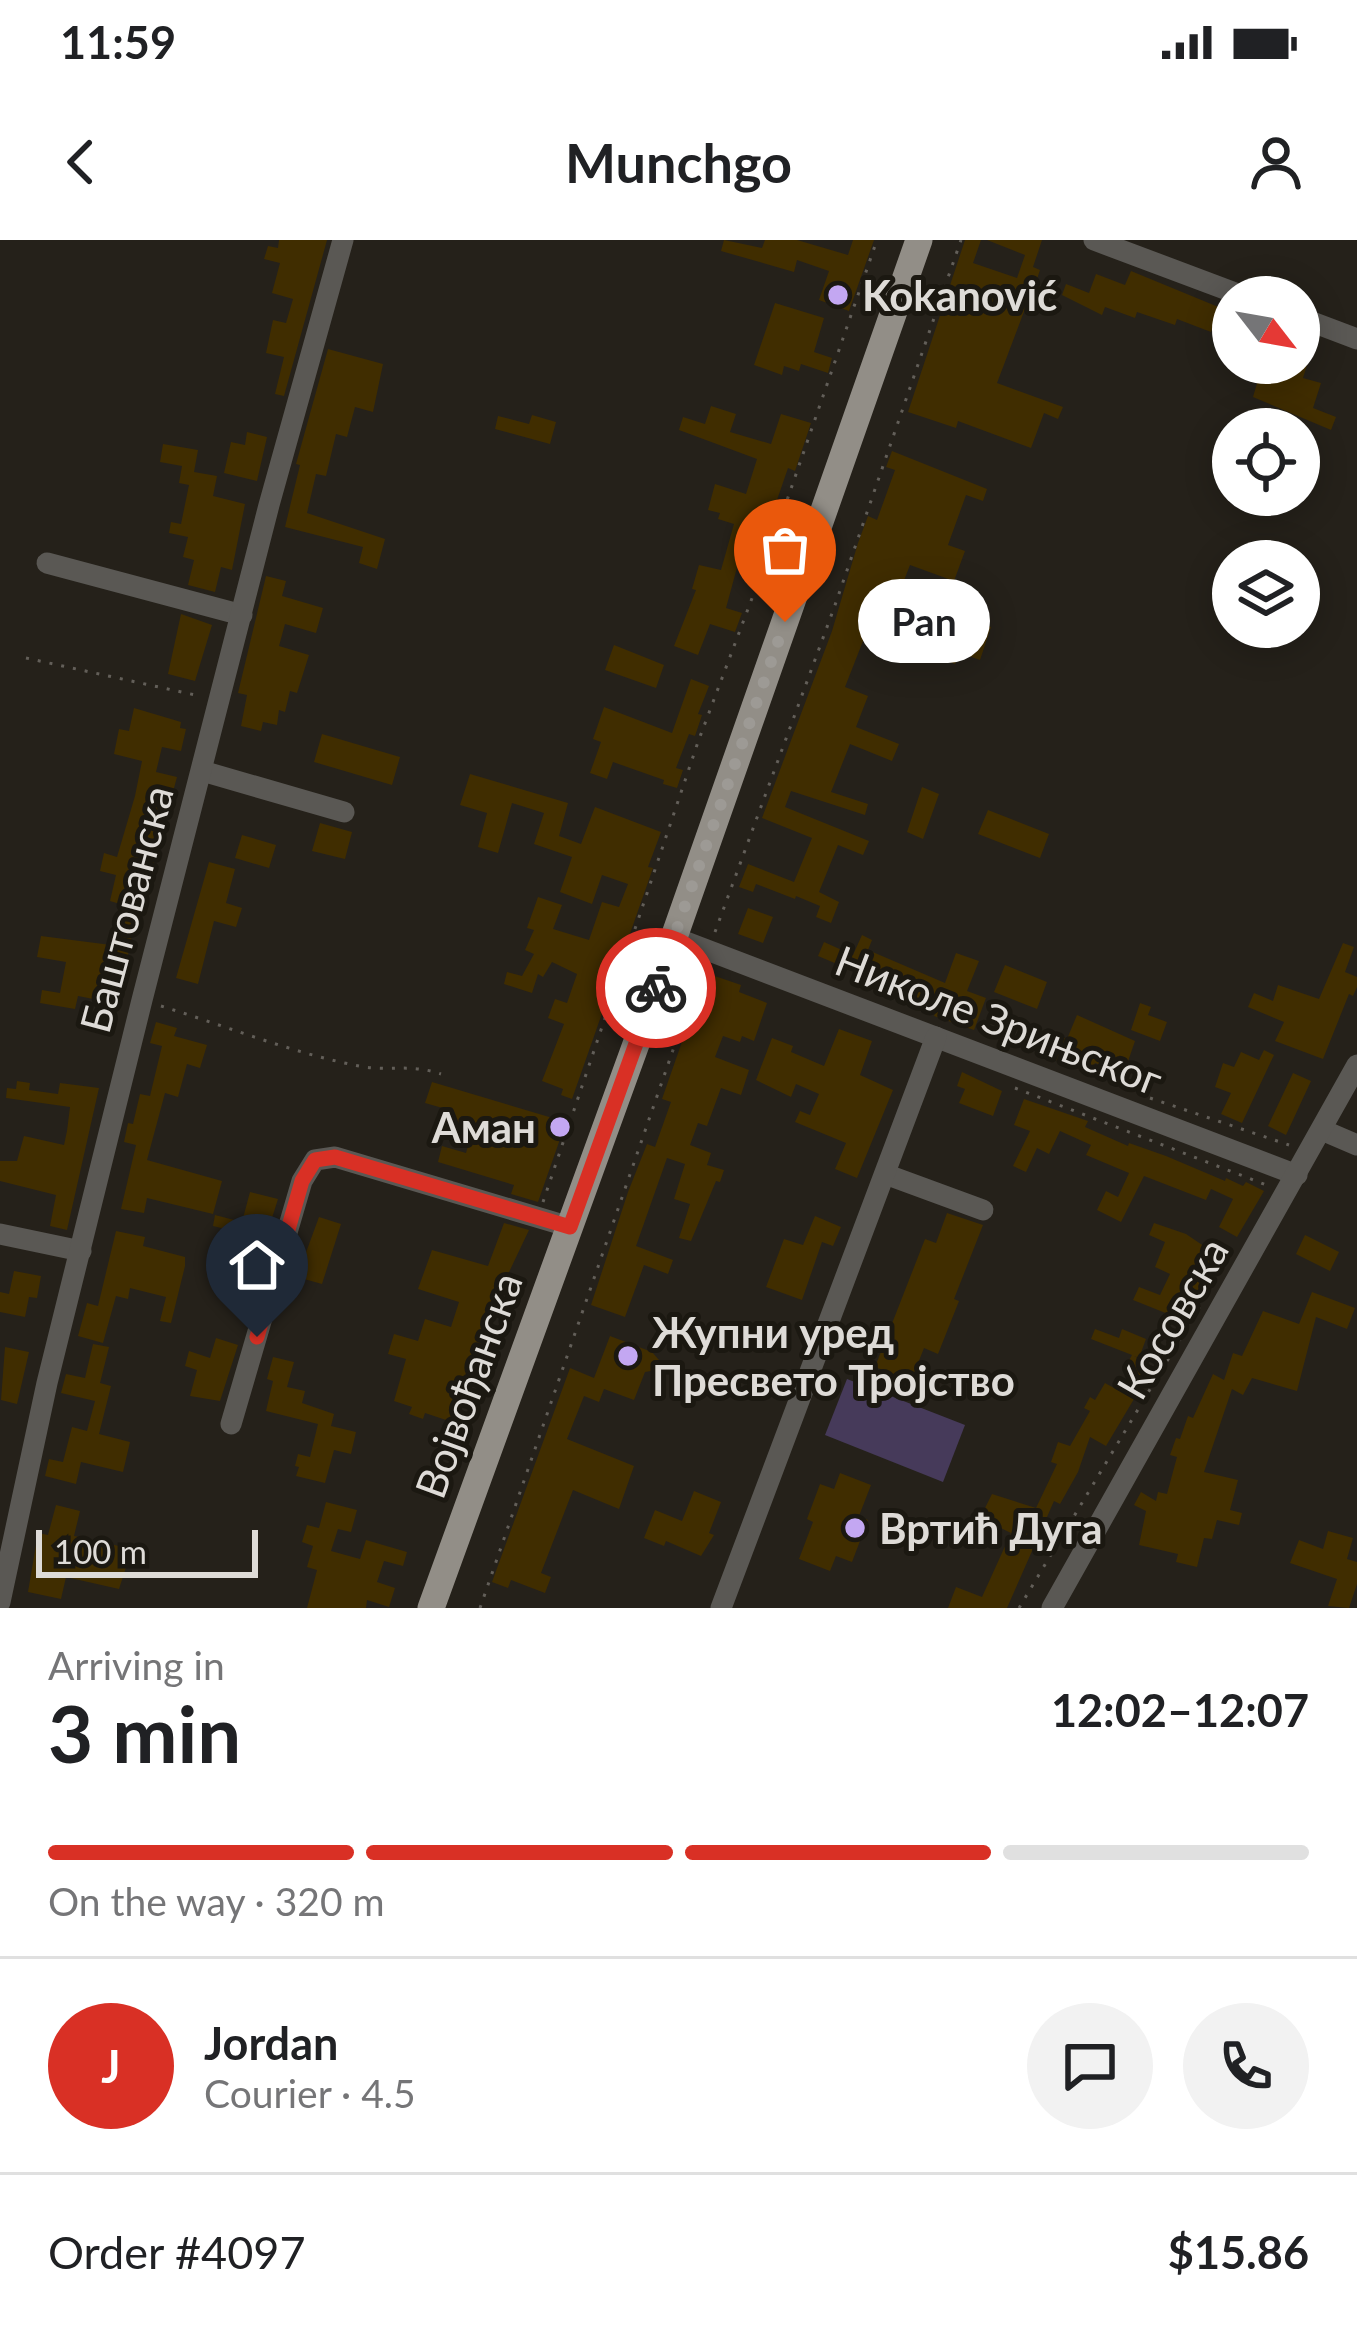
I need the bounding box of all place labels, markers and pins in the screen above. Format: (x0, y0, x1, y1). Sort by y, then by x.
place label: Kokanović (862, 270, 1057, 320)
marker: Kokanović (825, 282, 851, 308)
pin (734, 499, 836, 622)
callout: Pan (857, 580, 989, 664)
place label: Аман (431, 1102, 536, 1152)
marker: Аман (547, 1114, 573, 1140)
pin (206, 1214, 308, 1337)
place label: Жупни уред Пресвето Тројство (652, 1307, 1015, 1405)
marker: Жупни уред Пресвето Тројство (615, 1343, 641, 1369)
place label: Вртић Дуга (879, 1503, 1103, 1553)
marker: Вртић Дуга (842, 1515, 868, 1541)

